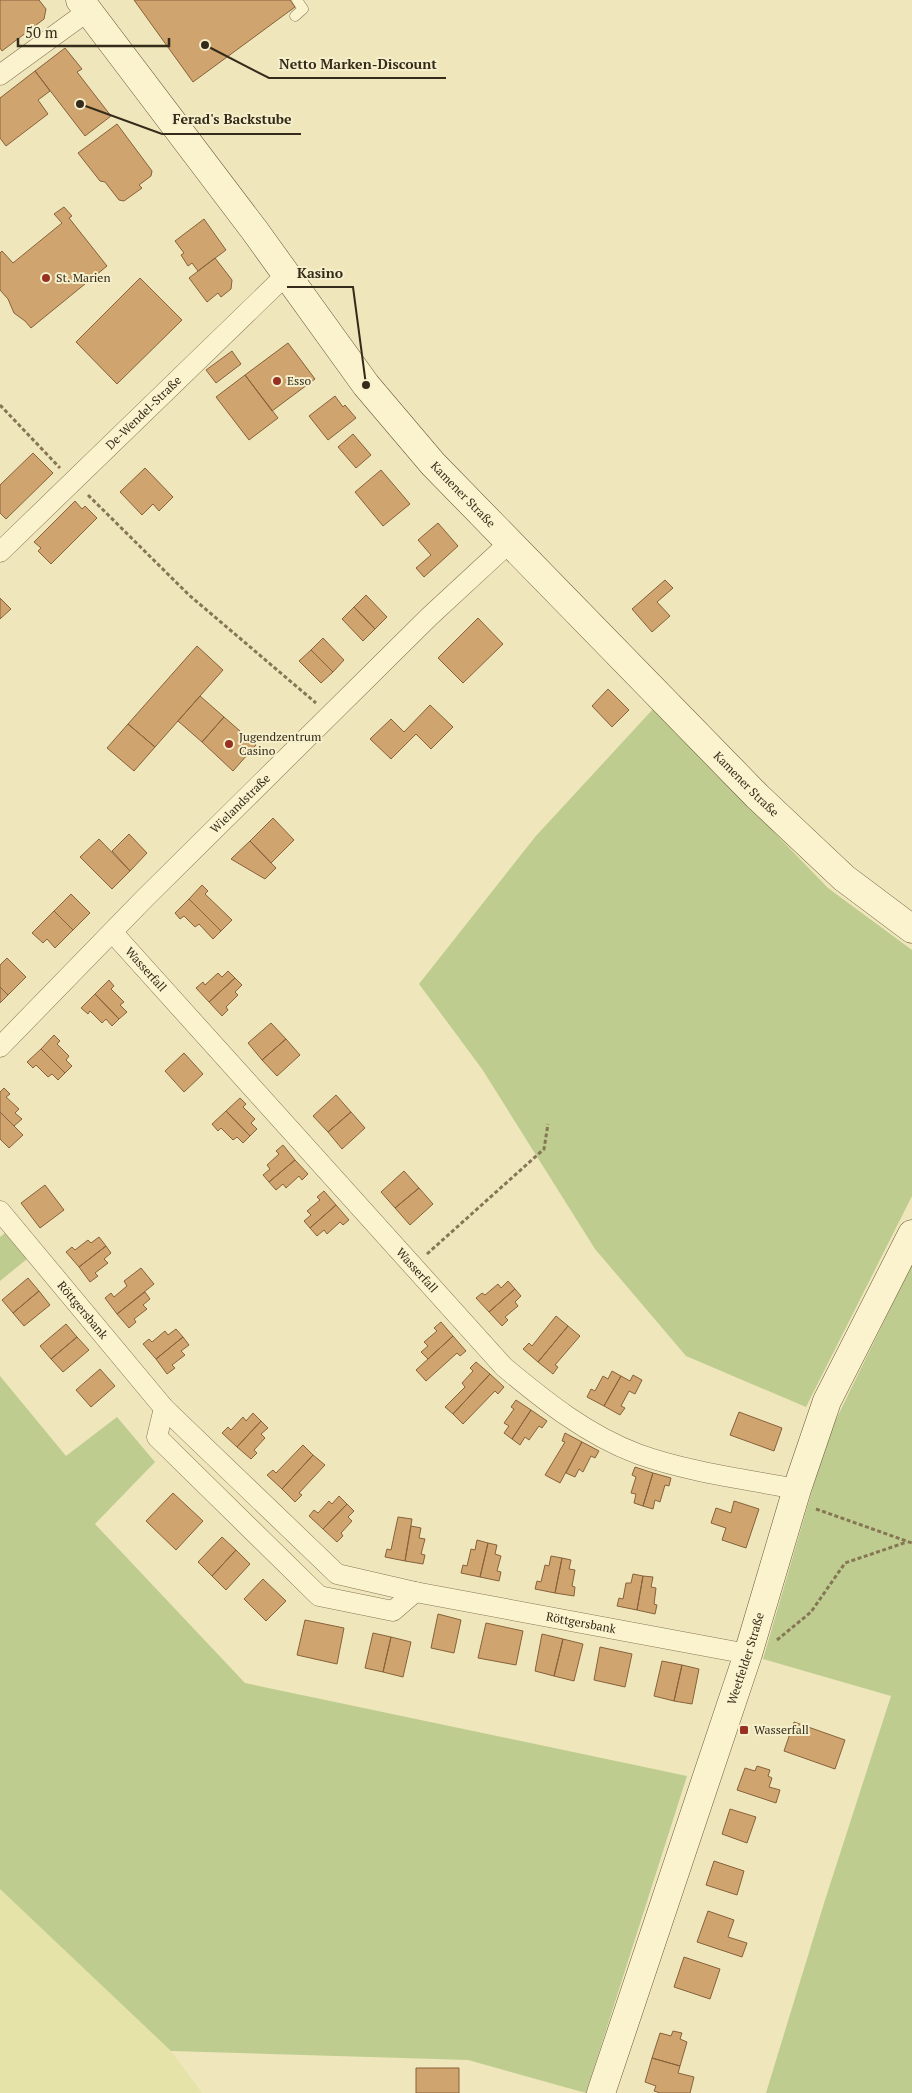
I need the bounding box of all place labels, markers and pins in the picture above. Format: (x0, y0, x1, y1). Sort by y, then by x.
callout: Netto Marken-Discount (269, 49, 446, 78)
callout: Ferad's Backstube (162, 105, 301, 134)
callout: Kasino (287, 258, 353, 287)
place label: St. Marien (56, 270, 111, 285)
marker: St. Marien (40, 272, 52, 284)
place label: Esso (287, 373, 311, 388)
marker: Esso (271, 375, 283, 387)
place label: Jugendzentrum Casino (239, 729, 322, 758)
marker: Jugendzentrum Casino (223, 738, 235, 750)
place label: Wasserfall (754, 1722, 809, 1737)
marker: Wasserfall (738, 1724, 750, 1736)

